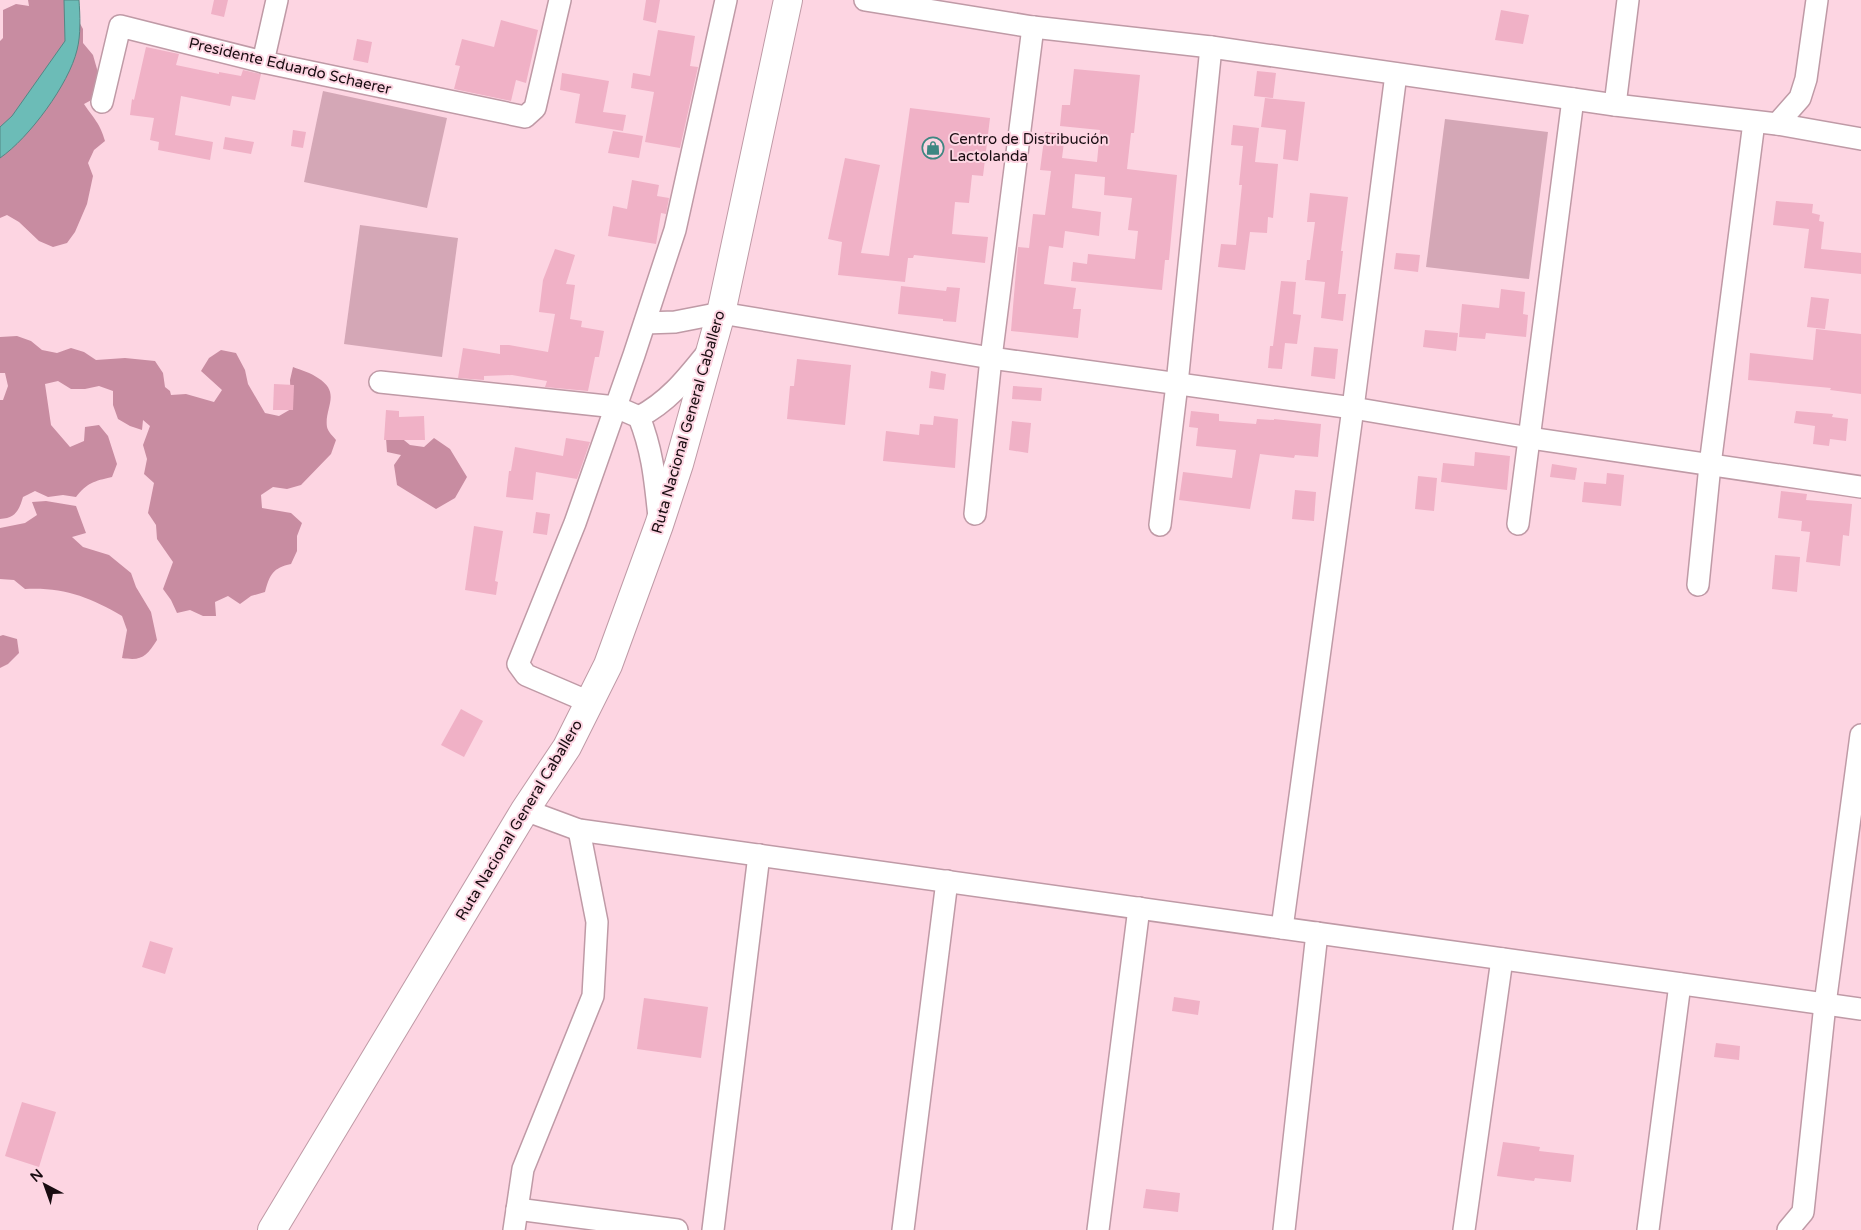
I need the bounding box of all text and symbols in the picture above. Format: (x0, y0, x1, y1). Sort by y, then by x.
street label: Presidente Eduardo Schaerer (187, 34, 393, 98)
place label: Centro de Distribución Lactolanda (949, 130, 1109, 165)
shop icon: Centro de Distribución Lactolanda (921, 136, 945, 160)
street label: Ruta Nacional General Caballero (648, 308, 728, 536)
street label: Ruta Nacional General Caballero (452, 716, 586, 924)
north arrow (20, 1160, 70, 1210)
text: N (27, 1165, 47, 1186)

